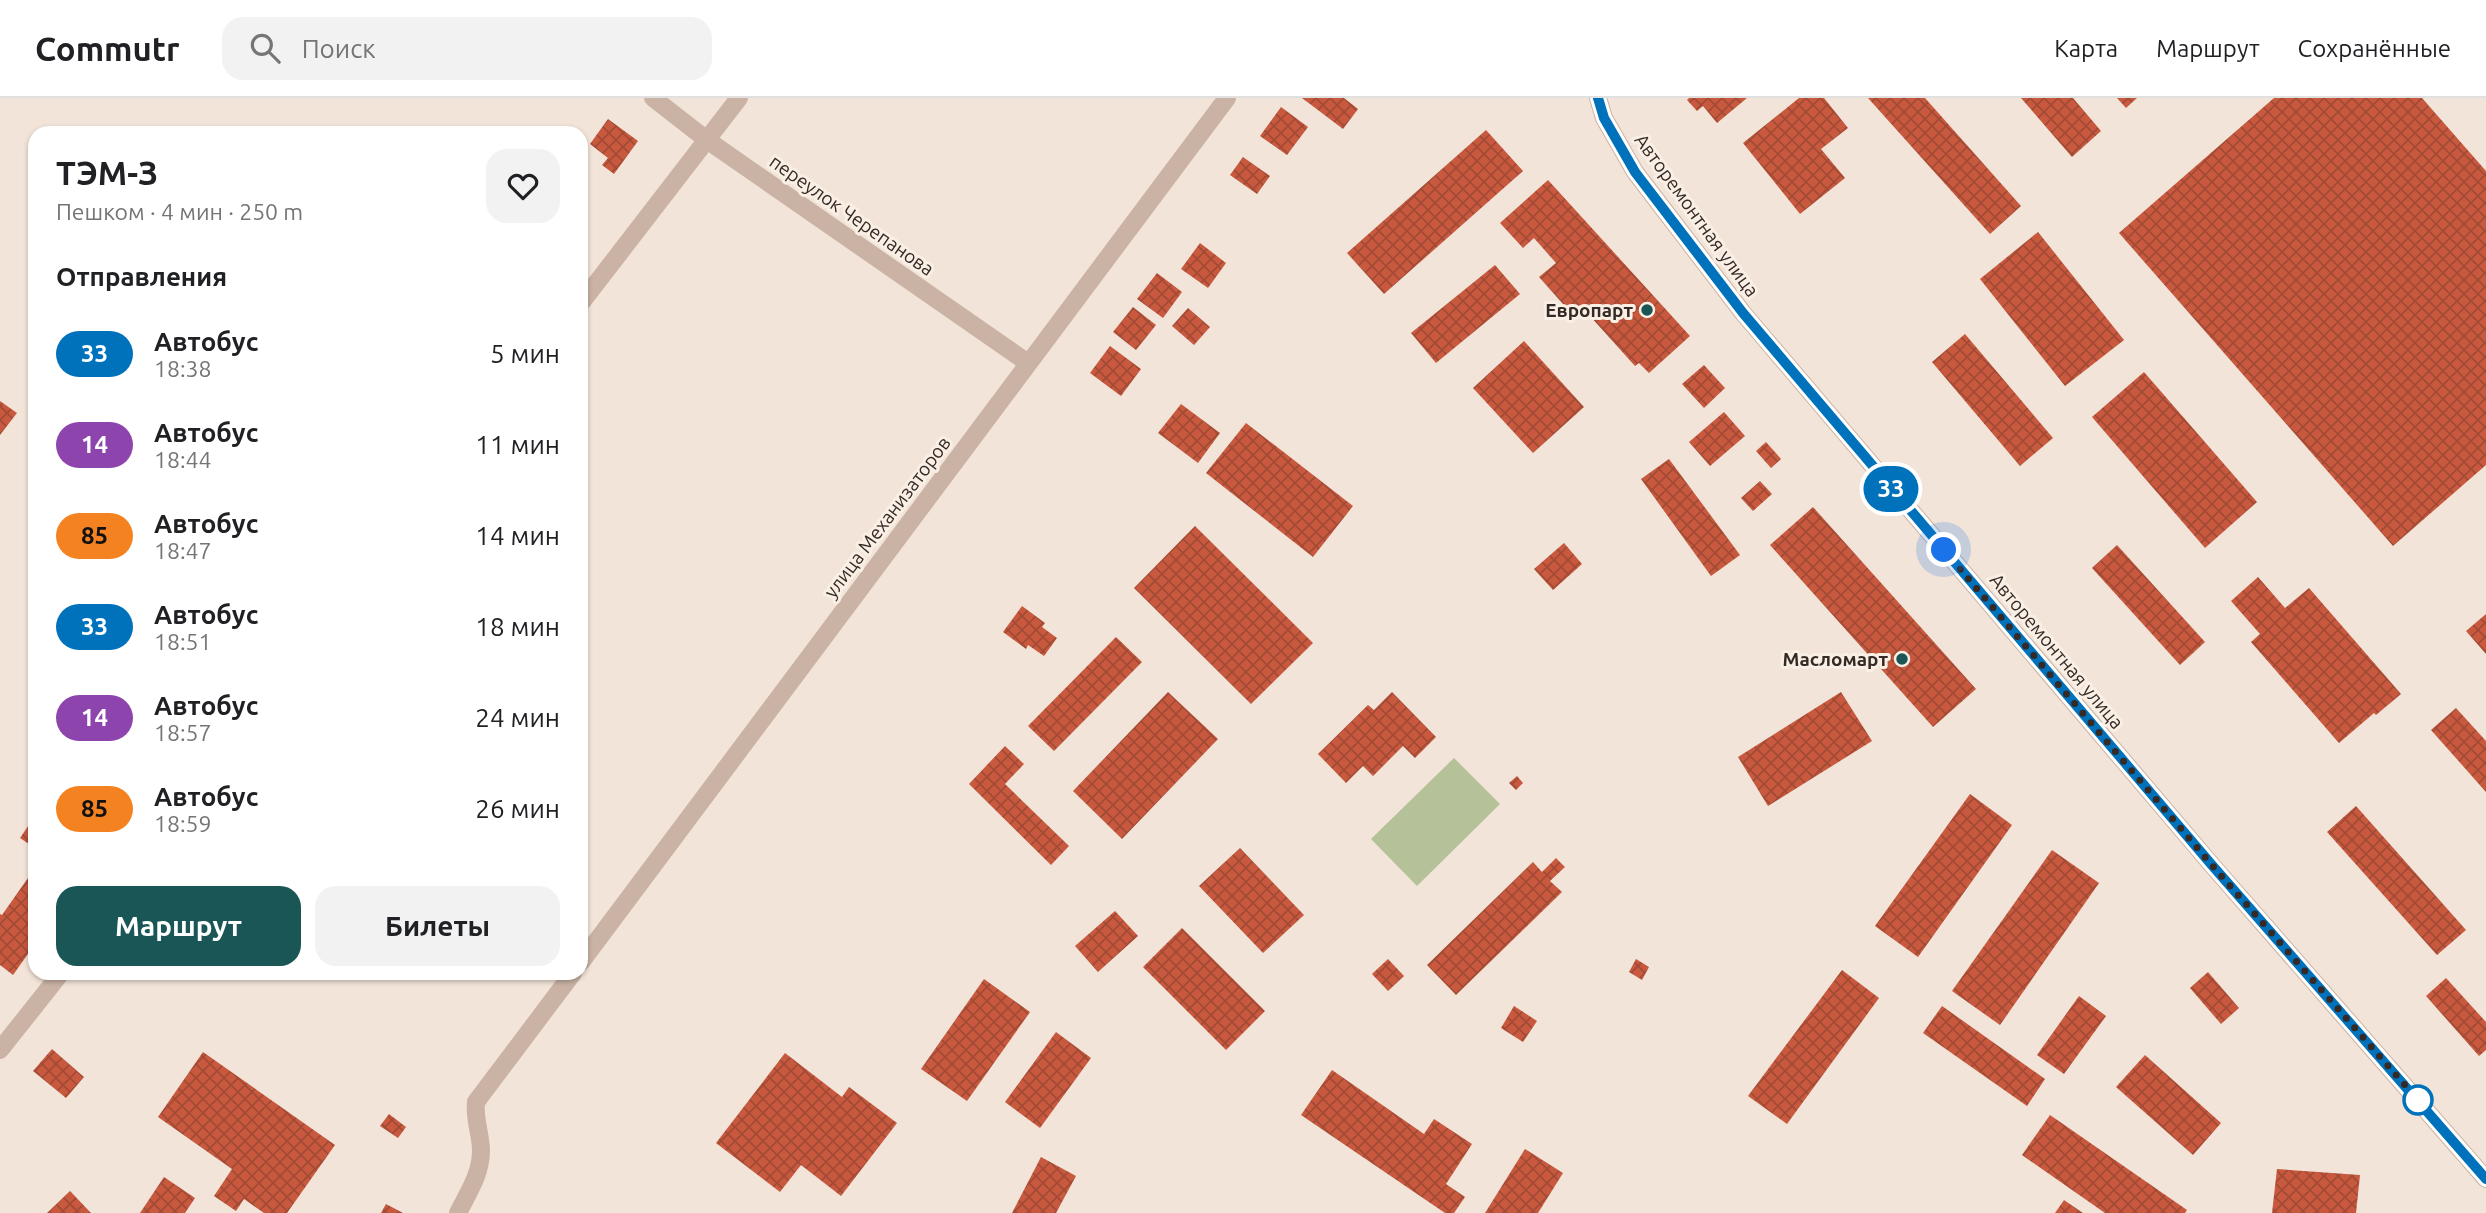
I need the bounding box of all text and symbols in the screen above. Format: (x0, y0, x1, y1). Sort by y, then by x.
search box (222, 17, 712, 80)
icon: search (246, 29, 284, 67)
text: Commutr (35, 30, 180, 67)
text: Поиск (302, 34, 376, 63)
text: Карта (2054, 35, 2118, 62)
text: Маршрут (2156, 35, 2260, 62)
text: Сохранённые (2298, 35, 2451, 62)
street label: Авторемонтная улица (1631, 129, 1763, 301)
button: heart (486, 149, 560, 223)
street label: переулок Черепанова (766, 150, 938, 280)
text: ТЭМ-З (56, 154, 158, 191)
text: Пешком · 4 мин · 250 m (56, 199, 303, 224)
text: Отправления (56, 262, 227, 291)
place label: Европарт (1545, 299, 1633, 321)
marker: Европарт (1639, 302, 1655, 318)
text: Автобус (154, 327, 258, 356)
text: 5 мин (490, 339, 560, 368)
text: 33 (81, 340, 108, 367)
text: 18:38 (154, 356, 212, 381)
text: Автобус (154, 418, 258, 447)
text: 11 мин (475, 430, 560, 459)
text: 14 (81, 431, 108, 458)
street label: улица Механизаторов (819, 432, 955, 602)
text: 18:44 (154, 447, 212, 472)
line badge: 33 (1860, 466, 1923, 512)
text: 33 (1877, 475, 1905, 502)
text: Автобус (154, 509, 258, 538)
text: 14 мин (475, 521, 560, 550)
text: 85 (81, 522, 108, 549)
your location (1926, 532, 1961, 567)
text: 18:47 (154, 538, 212, 563)
street label: Авторемонтная улица (1986, 569, 2128, 733)
text: Автобус (154, 600, 258, 629)
text: 18 мин (475, 612, 560, 641)
text: 33 (81, 613, 108, 640)
text: 18:51 (154, 629, 212, 654)
place label: Масломарт (1783, 648, 1888, 670)
marker: Масломарт (1894, 651, 1910, 667)
text: Автобус (154, 691, 258, 720)
text: 24 мин (475, 703, 560, 732)
text: 14 (81, 704, 108, 731)
text: 18:57 (154, 720, 212, 745)
text: Автобус (154, 782, 258, 811)
text: 26 мин (475, 794, 560, 823)
text: 85 (81, 795, 108, 822)
text: 18:59 (154, 811, 212, 836)
button: Маршрут (56, 886, 301, 966)
button: Билеты (315, 886, 560, 966)
unlabelled marker (2403, 1085, 2433, 1115)

